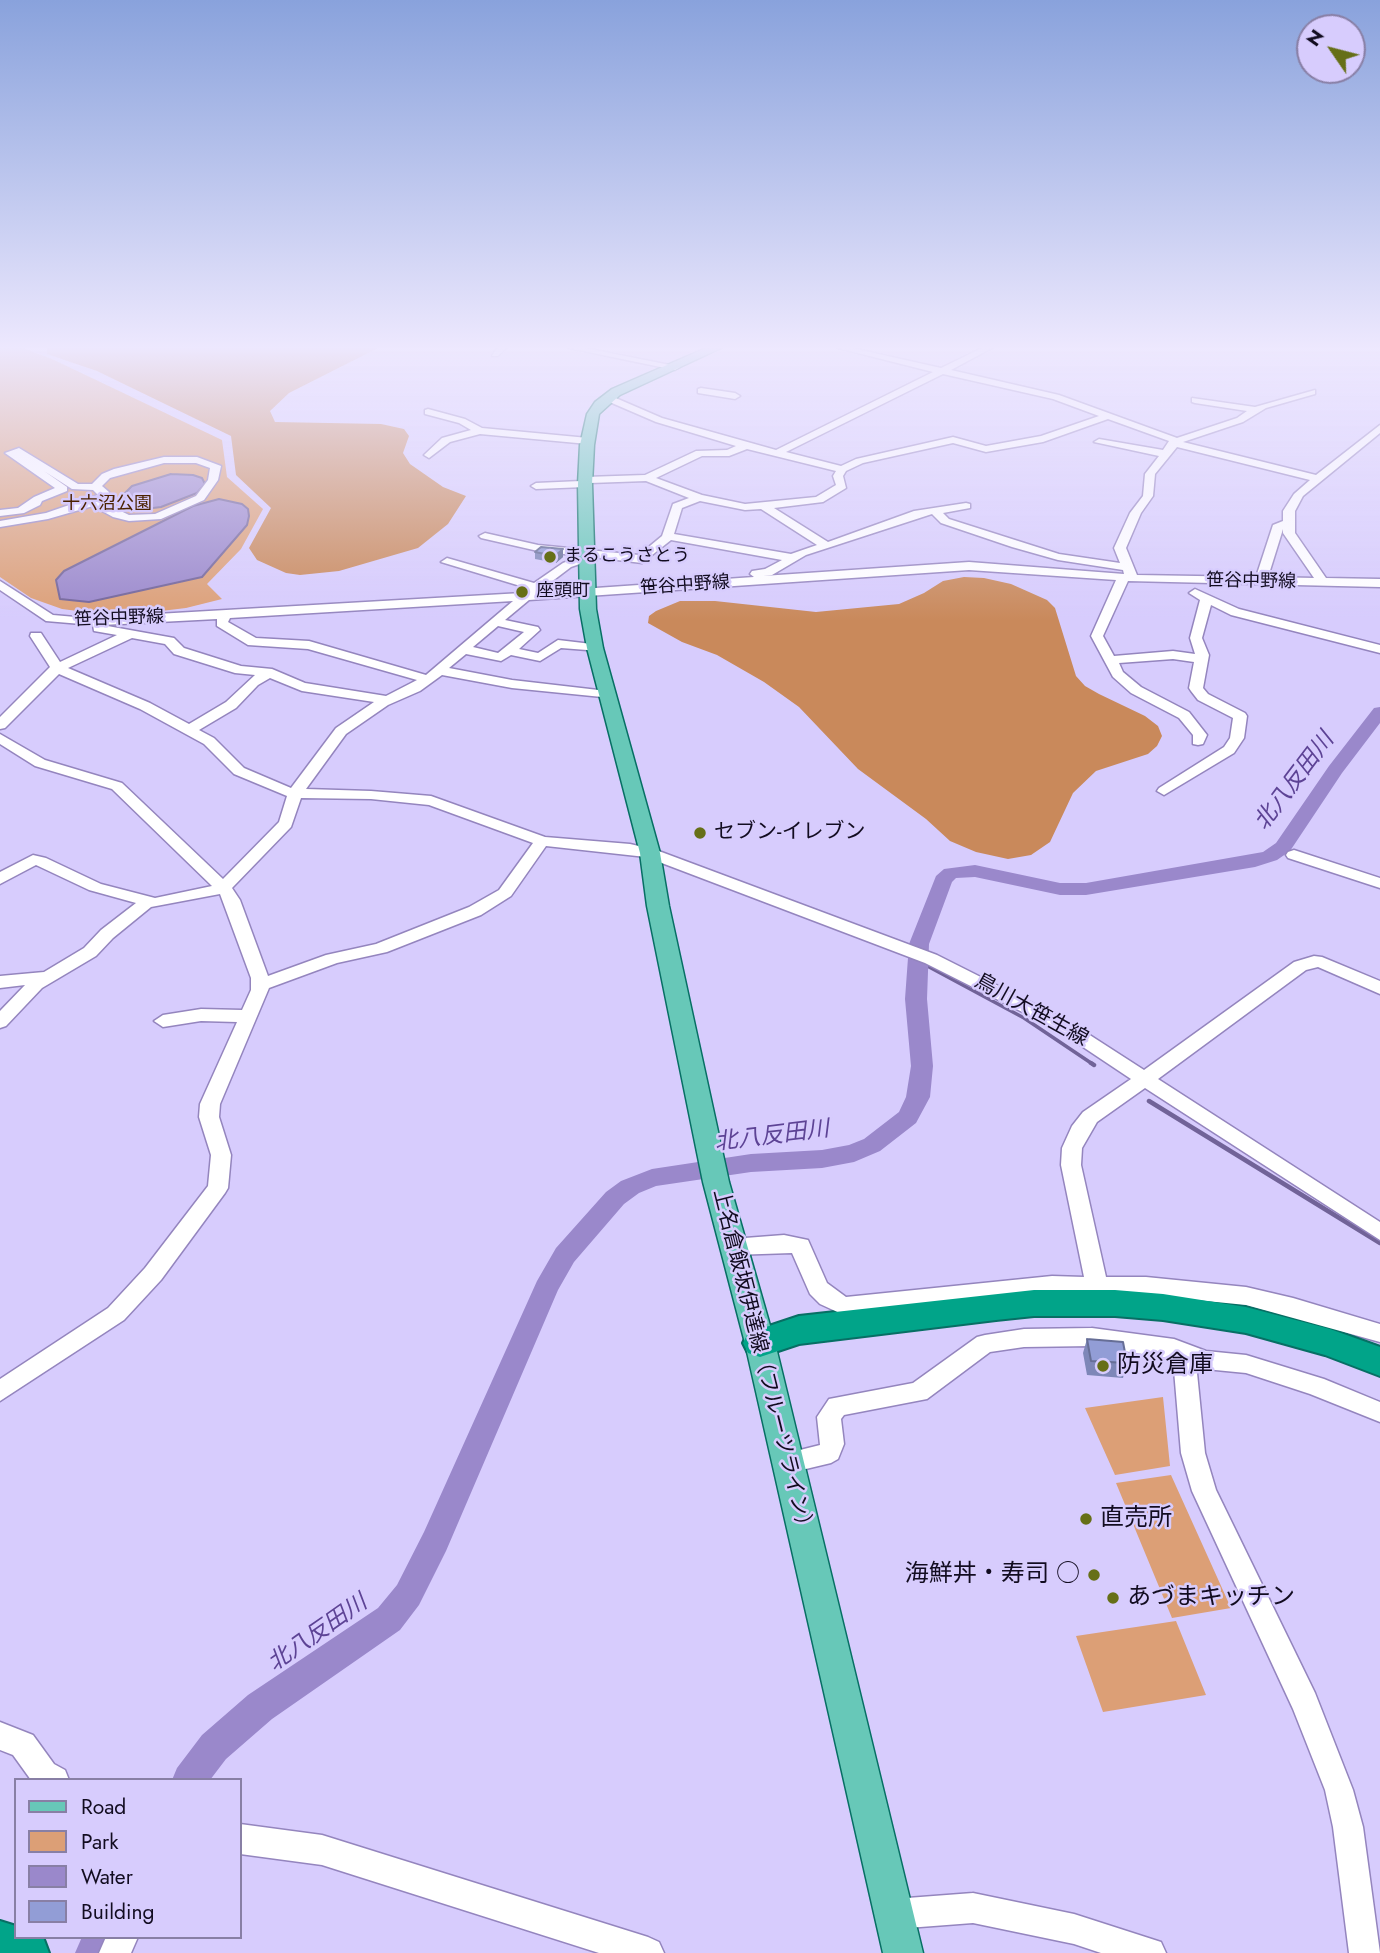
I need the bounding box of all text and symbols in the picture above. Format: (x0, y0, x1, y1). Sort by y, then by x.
north arrow (1296, 14, 1366, 84)
text: N (1300, 24, 1330, 52)
park label: 十六沼公園 (62, 494, 152, 516)
place label: まるこうさとう (564, 546, 690, 568)
marker: まるこうさとう (542, 549, 558, 565)
street label: 笹谷中野線 (1206, 570, 1296, 594)
street label: 笹谷中野線 (639, 572, 731, 600)
place label: 座頭町 (536, 581, 590, 603)
marker: 座頭町 (514, 584, 530, 600)
street label: 笹谷中野線 (74, 607, 164, 631)
water label: 北八反田川 (1249, 728, 1341, 836)
place label: セブン-イレブン (714, 820, 865, 846)
marker: セブン-イレブン (692, 825, 708, 841)
street label: 鳥川大笹生線 (970, 969, 1092, 1053)
water label: 北八反田川 (713, 1116, 831, 1158)
street label: 上名倉飯坂伊達線（フルーツライン） (707, 1187, 817, 1539)
place label: 防災倉庫 (1117, 1352, 1213, 1380)
marker: 防災倉庫 (1095, 1358, 1111, 1374)
place label: 直売所 (1100, 1505, 1172, 1533)
marker: 直売所 (1078, 1511, 1094, 1527)
place label: 海鮮丼・寿司 ○ (905, 1561, 1080, 1589)
marker: 海鮮丼・寿司 ○ (1086, 1567, 1102, 1583)
place label: あづまキッチン (1127, 1584, 1295, 1612)
water label: 北八反田川 (263, 1590, 373, 1678)
marker: あづまキッチン (1105, 1590, 1121, 1606)
legend (14, 1778, 242, 1939)
text: Road (81, 1792, 126, 1822)
text: Park (81, 1827, 118, 1857)
text: Water (81, 1862, 133, 1892)
text: Building (81, 1897, 154, 1927)

